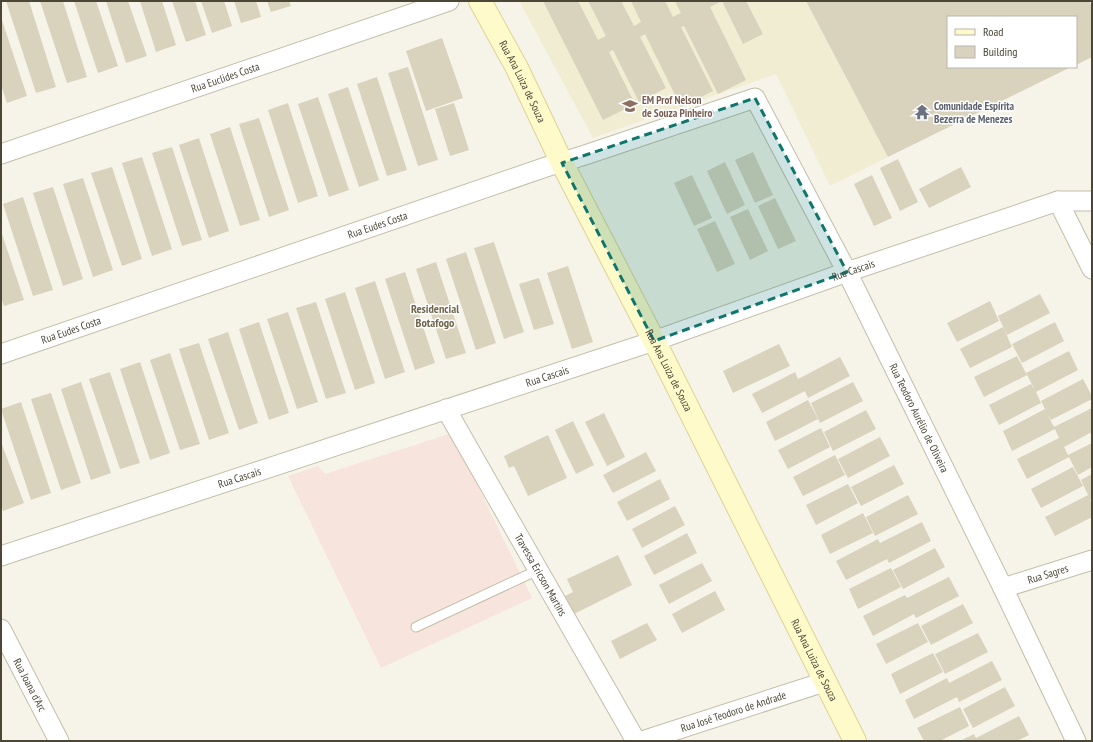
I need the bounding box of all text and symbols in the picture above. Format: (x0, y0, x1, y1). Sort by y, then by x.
legend (947, 16, 1077, 68)
text: Road (983, 24, 1003, 39)
street label: Rua Ana Luiza de Souza (496, 38, 549, 125)
text: Building (983, 44, 1018, 59)
street label: Rua Euclides Costa (189, 59, 261, 96)
place label: EM Prof Nelson de Souza Pinheiro (642, 93, 712, 120)
school or university icon: EM Prof Nelson de Souza Pinheiro (621, 97, 639, 115)
place label: Comunidade Espírita Bezerra de Menezes (934, 99, 1014, 126)
temple icon: Comunidade Espírita Bezerra de Menezes (913, 103, 931, 121)
street label: Rua Eudes Costa (346, 208, 409, 242)
street label: Rua Cascais (830, 256, 877, 284)
district label: Residencial Botafogo (411, 301, 459, 330)
street label: Rua Eudes Costa (39, 313, 103, 347)
street label: Rua Ana Luiza de Souza (642, 327, 696, 414)
street label: Rua Teodoro Aurélio de Oliveira (886, 361, 952, 475)
street label: Rua Cascais (524, 363, 571, 390)
street label: Rua Cascais (216, 464, 263, 491)
street label: Travessa Ericson Martins (512, 531, 570, 619)
street label: Rua Sagres (1026, 561, 1070, 587)
street label: Rua Ana Luiza de Souza (788, 617, 841, 703)
street label: Rua Joana d'Arc (10, 656, 50, 714)
street label: Rua José Teodoro de Andrade (679, 688, 788, 735)

